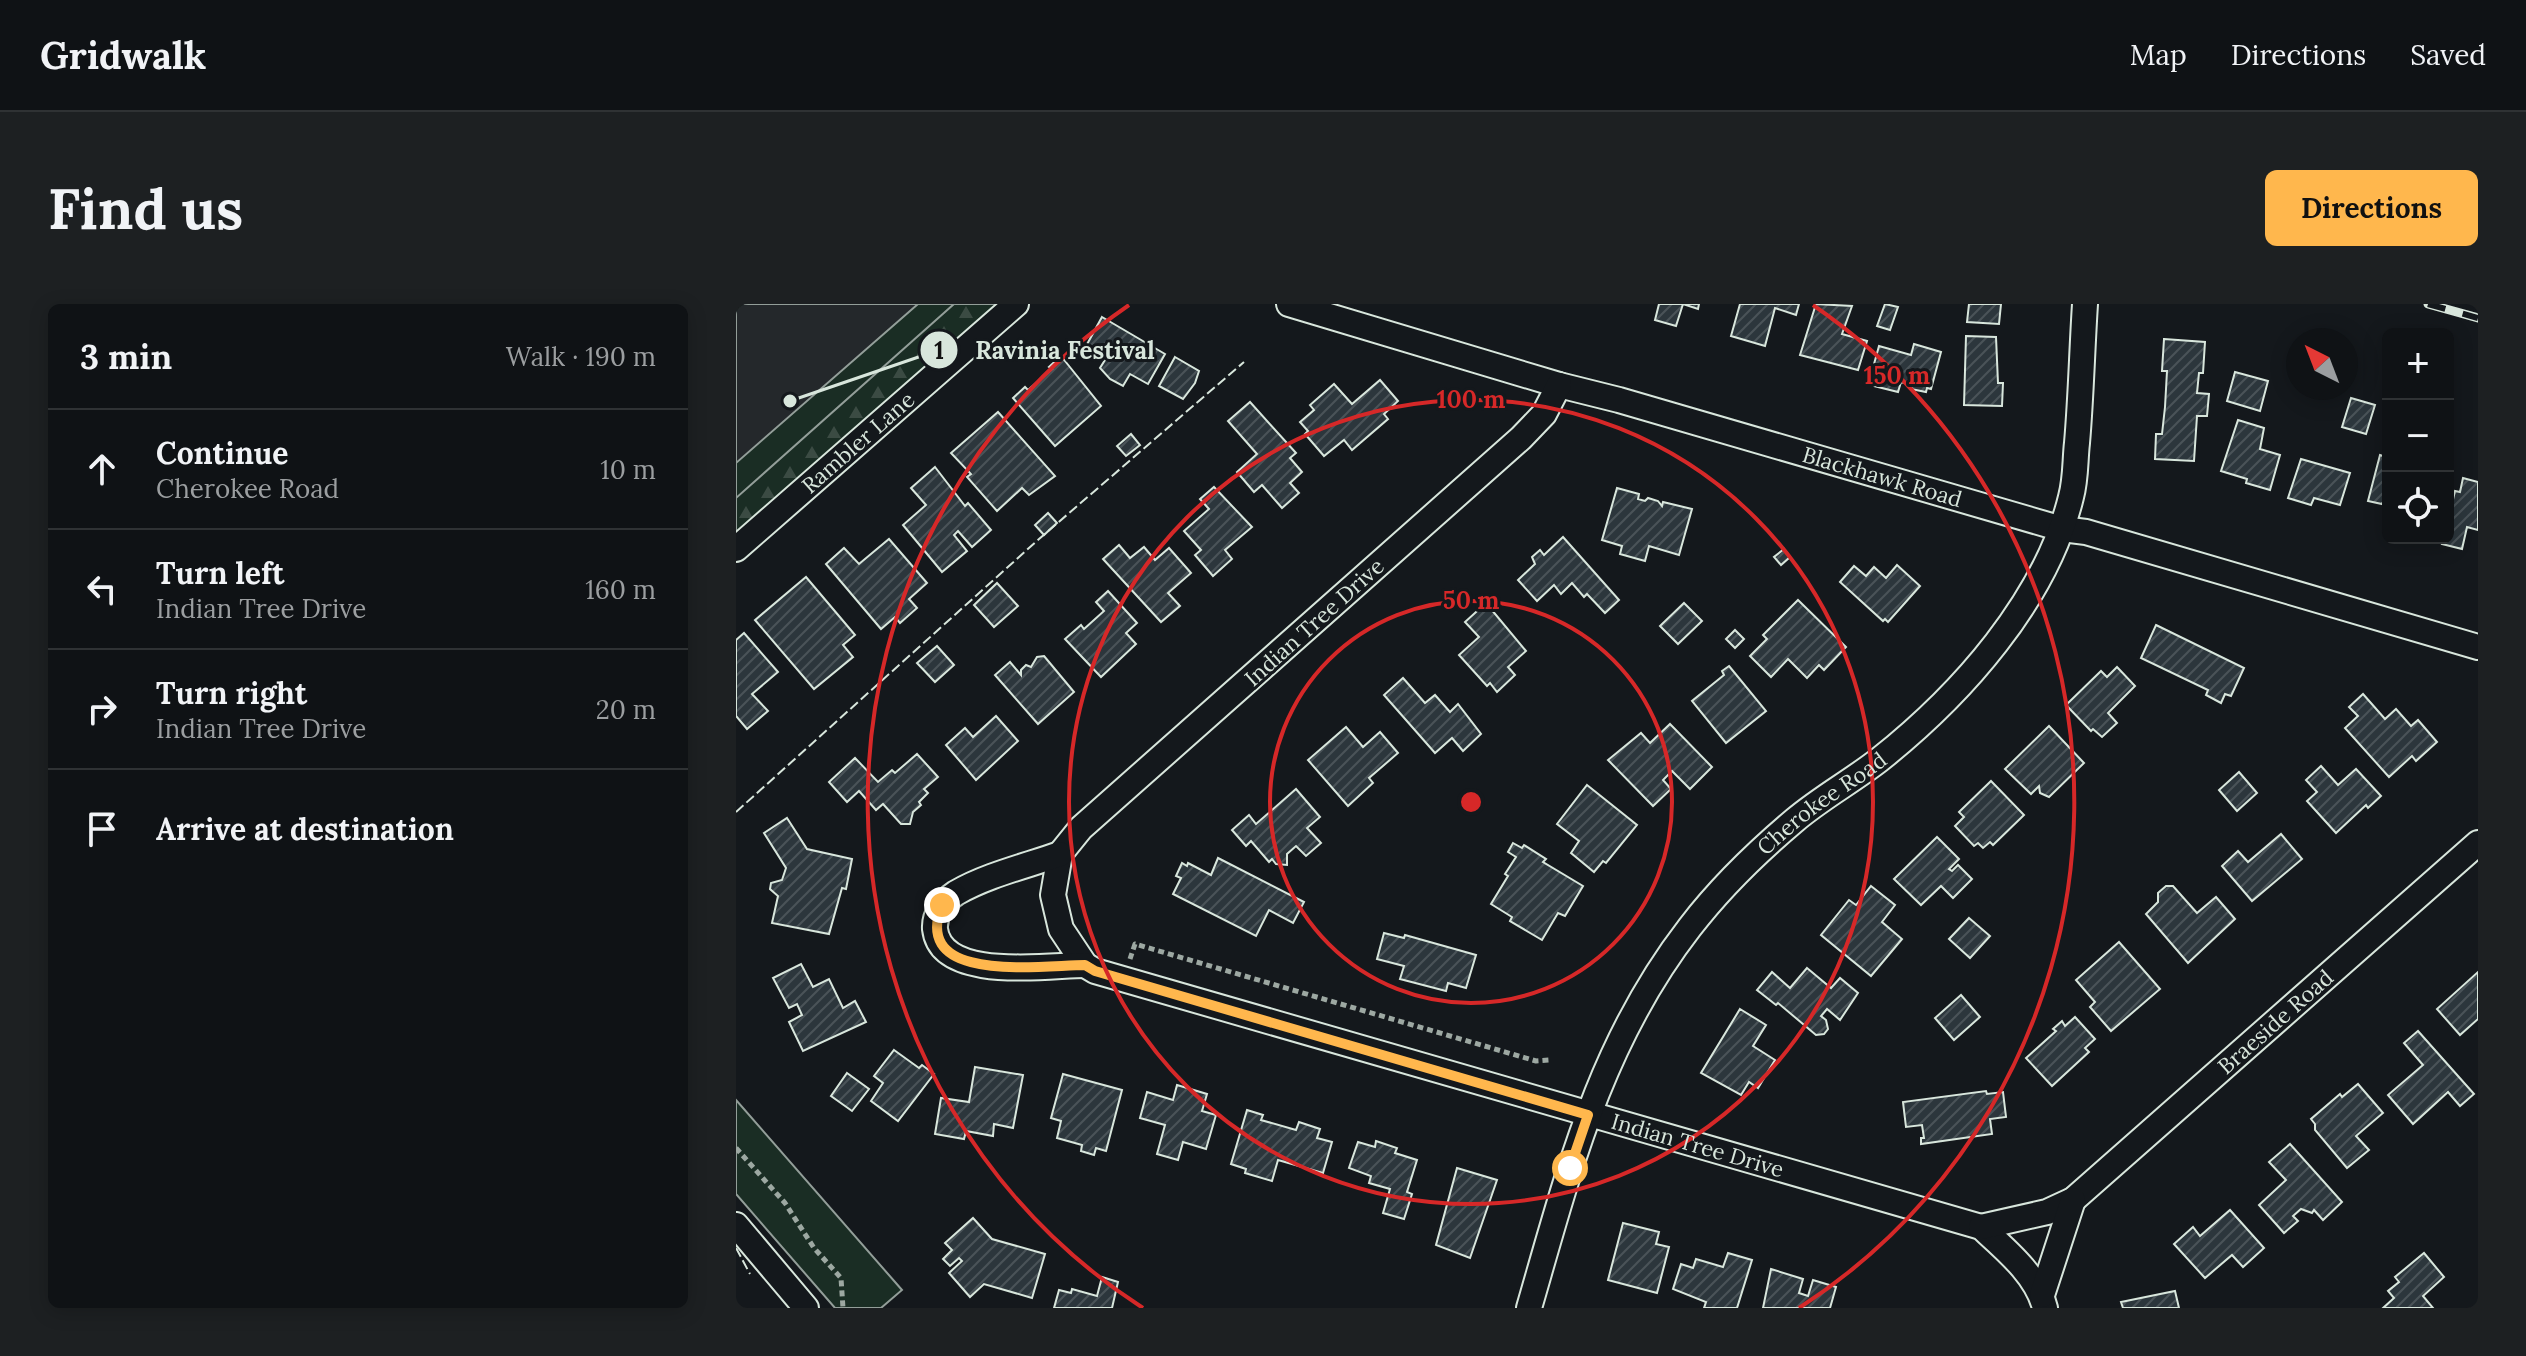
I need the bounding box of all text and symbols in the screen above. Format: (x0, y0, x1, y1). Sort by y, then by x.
text: Gridwalk (40, 31, 206, 79)
text: Map (2130, 37, 2187, 73)
text: Directions (2231, 37, 2366, 73)
text: Saved (2410, 37, 2486, 73)
button: Directions (2265, 170, 2478, 246)
text: Find us (48, 173, 243, 244)
callout: Ravinia Festival (919, 326, 1171, 374)
north arrow (2286, 328, 2358, 400)
map controls (2382, 328, 2454, 544)
button: + (2382, 328, 2454, 400)
text: 3 min (80, 335, 172, 378)
text: 1 (934, 335, 944, 366)
text: Ravinia Festival (975, 335, 1155, 366)
text: Walk · 190 m (506, 340, 656, 373)
text: 150 m (1864, 360, 1930, 391)
text: 100 m (1437, 384, 1505, 415)
street label: Rambler Lane (796, 385, 920, 499)
button: − (2382, 400, 2454, 472)
text: Continue (156, 434, 288, 472)
street label: Blackhawk Road (1799, 440, 1965, 513)
icon: ahead (80, 447, 124, 491)
text: 10 m (600, 453, 656, 486)
text: Cherokee Road (156, 472, 339, 505)
button: locate (2382, 472, 2454, 544)
street label: Indian Tree Drive (1238, 552, 1390, 692)
text: Turn left (156, 554, 284, 592)
icon: left (80, 567, 124, 611)
text: 160 m (585, 573, 656, 606)
text: 50 m (1443, 585, 1499, 616)
text: Indian Tree Drive (156, 592, 366, 625)
text: Turn right (156, 674, 307, 712)
icon: right (80, 687, 124, 731)
text: 20 m (596, 693, 656, 726)
text: Indian Tree Drive (156, 712, 366, 745)
street label: Cherokee Road (1751, 745, 1892, 861)
centre of rings (1457, 788, 1485, 816)
icon: arrive (80, 807, 124, 851)
text: Arrive at destination (156, 810, 454, 848)
route end (924, 887, 960, 923)
street label: Braeside Road (2212, 963, 2339, 1080)
street label: Indian Tree Drive (1608, 1107, 1787, 1183)
route start (1552, 1150, 1588, 1186)

